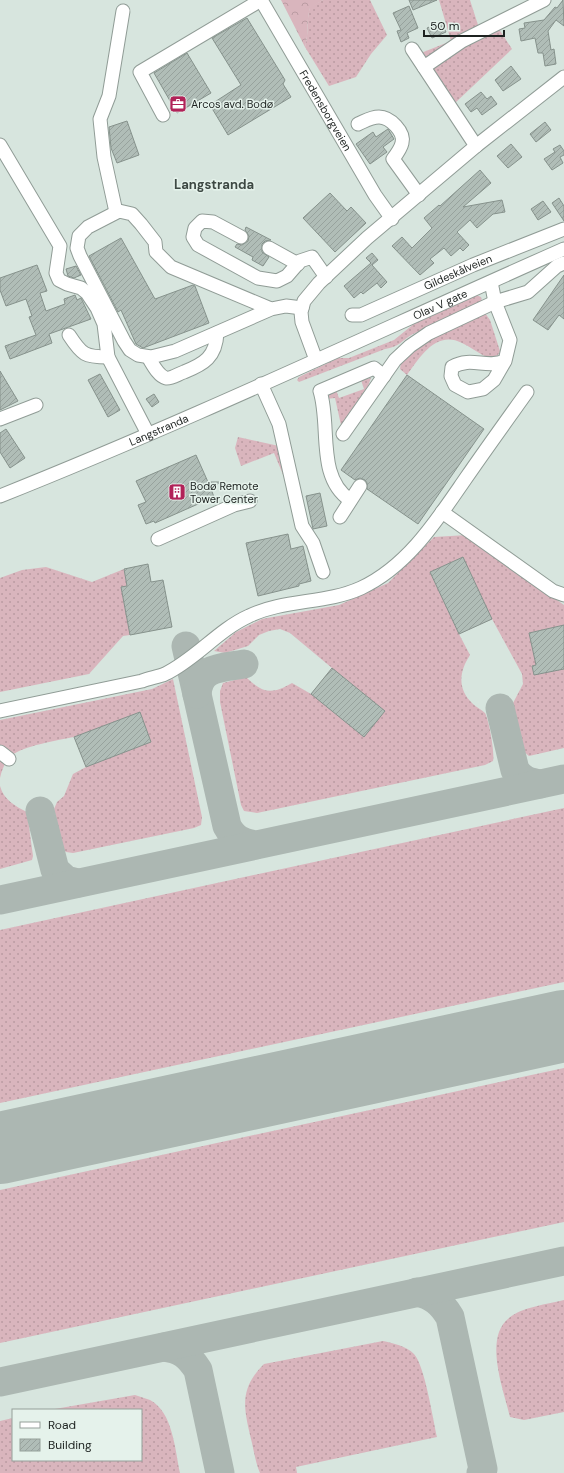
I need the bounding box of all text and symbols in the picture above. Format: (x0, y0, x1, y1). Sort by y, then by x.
scale bar (424, 12, 504, 38)
text: 50 m (430, 18, 459, 34)
street label: Fredensborgveien (296, 67, 355, 154)
office icon: Arcos avd. Bodø (168, 94, 188, 114)
place label: Arcos avd. Bodø (191, 97, 274, 111)
district label: Langstranda (174, 176, 254, 193)
street label: Gildeskålveien (422, 251, 494, 293)
street label: Olav V gate (411, 286, 469, 323)
street label: Langstranda (127, 411, 191, 449)
place label: Bodø Remote Tower Center (190, 479, 259, 506)
building icon: Bodø Remote Tower Center (167, 482, 187, 502)
legend (12, 1409, 142, 1461)
text: Road (48, 1417, 76, 1433)
text: Building (48, 1437, 92, 1453)

